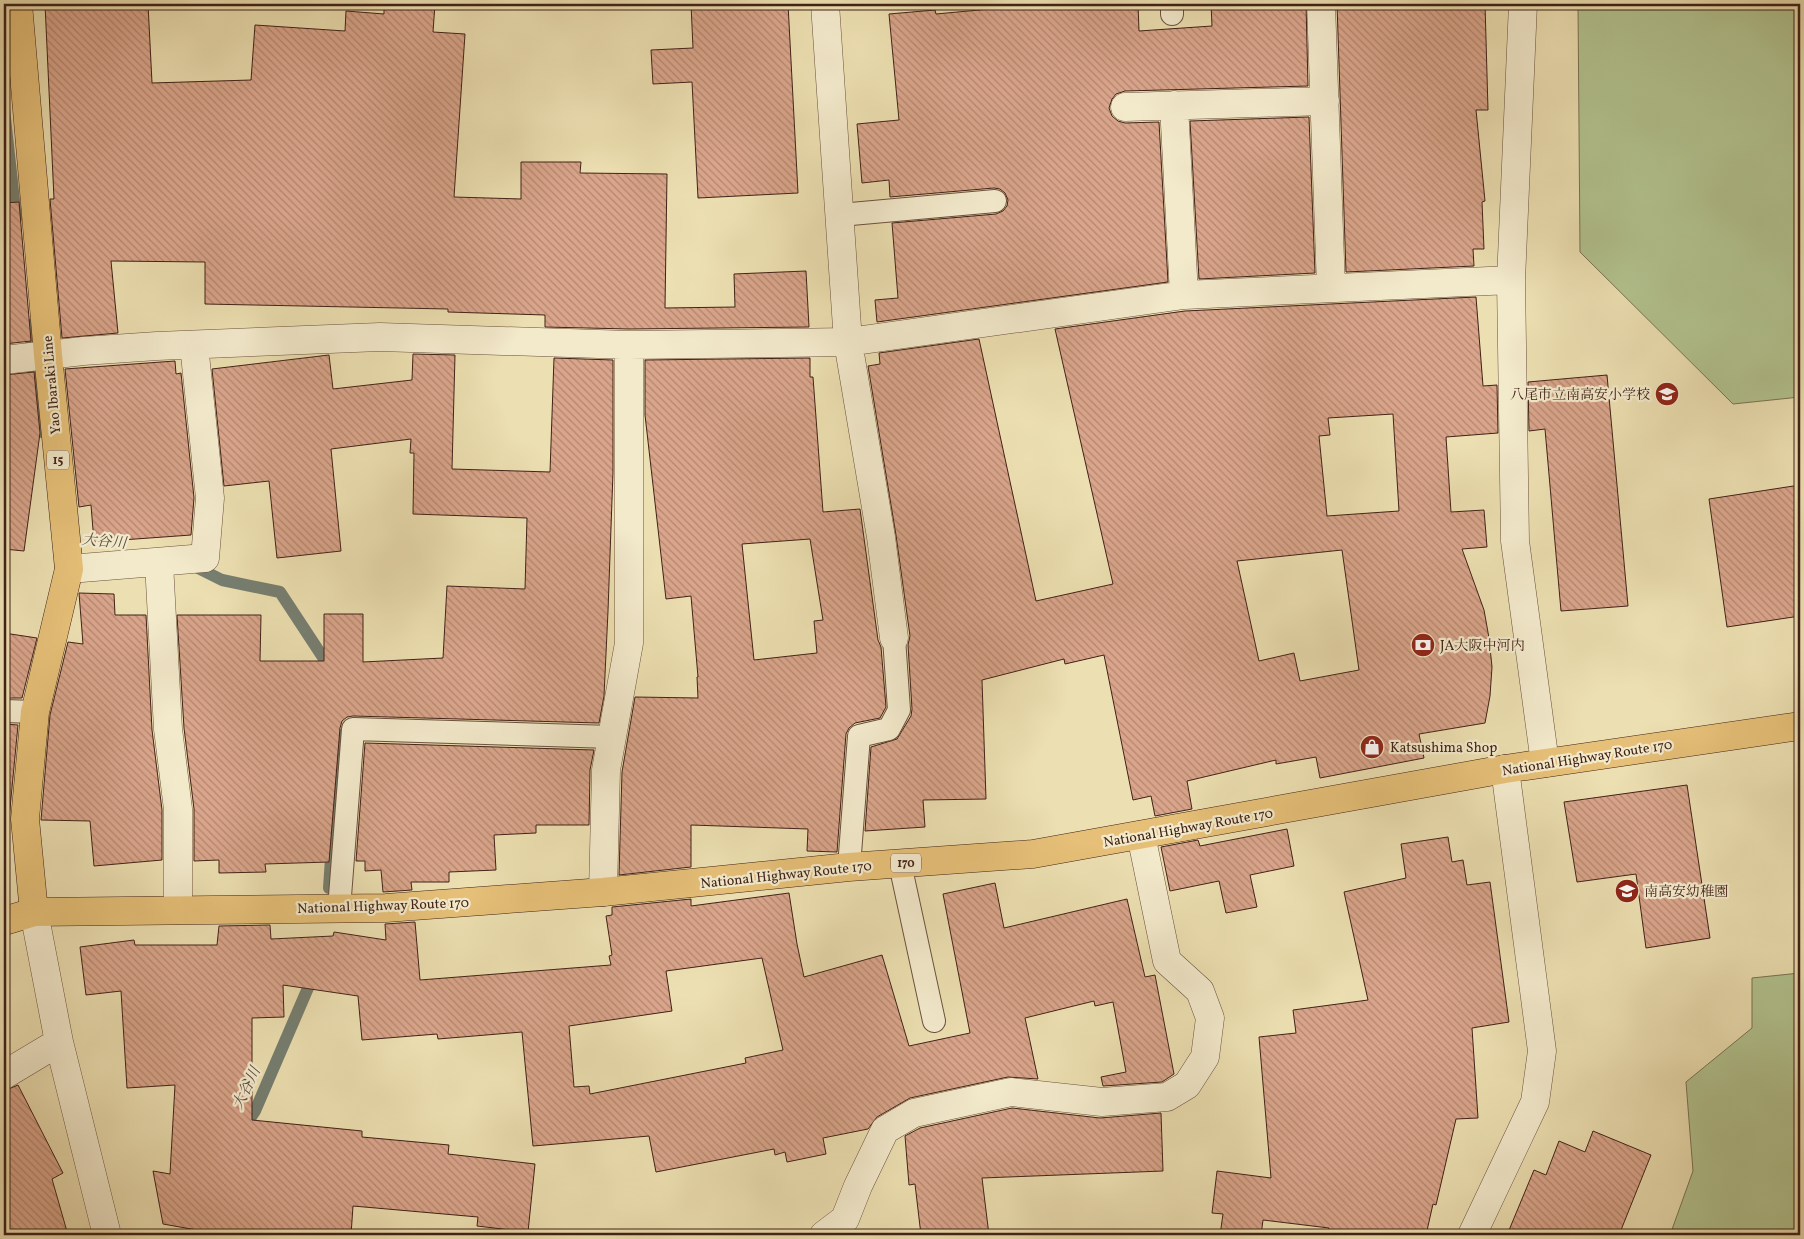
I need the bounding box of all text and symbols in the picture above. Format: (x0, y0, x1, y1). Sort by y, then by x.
street label: Yao Ibaraki Line (39, 334, 66, 435)
school or university icon: 八尾市立南高安小学校 (1654, 381, 1680, 407)
place label: 八尾市立南高安小学校 (1510, 386, 1650, 405)
road number: 15 (47, 450, 69, 470)
water label: 大谷川 (81, 530, 129, 555)
bank icon: JA大阪中河内 (1410, 632, 1436, 658)
place label: JA大阪中河内 (1440, 637, 1524, 656)
shop icon: Katsushima Shop (1359, 734, 1385, 760)
street label: National Highway Route 170 (1501, 736, 1674, 781)
place label: Katsushima Shop (1390, 739, 1497, 758)
street label: National Highway Route 170 (1102, 804, 1275, 853)
road number: 170 (891, 854, 921, 872)
street label: National Highway Route 170 (700, 857, 873, 894)
school or university icon: 南高安幼稚園 (1614, 878, 1640, 904)
place label: 南高安幼稚園 (1644, 883, 1728, 902)
street label: National Highway Route 170 (297, 894, 469, 919)
water label: 大谷川 (228, 1062, 268, 1113)

